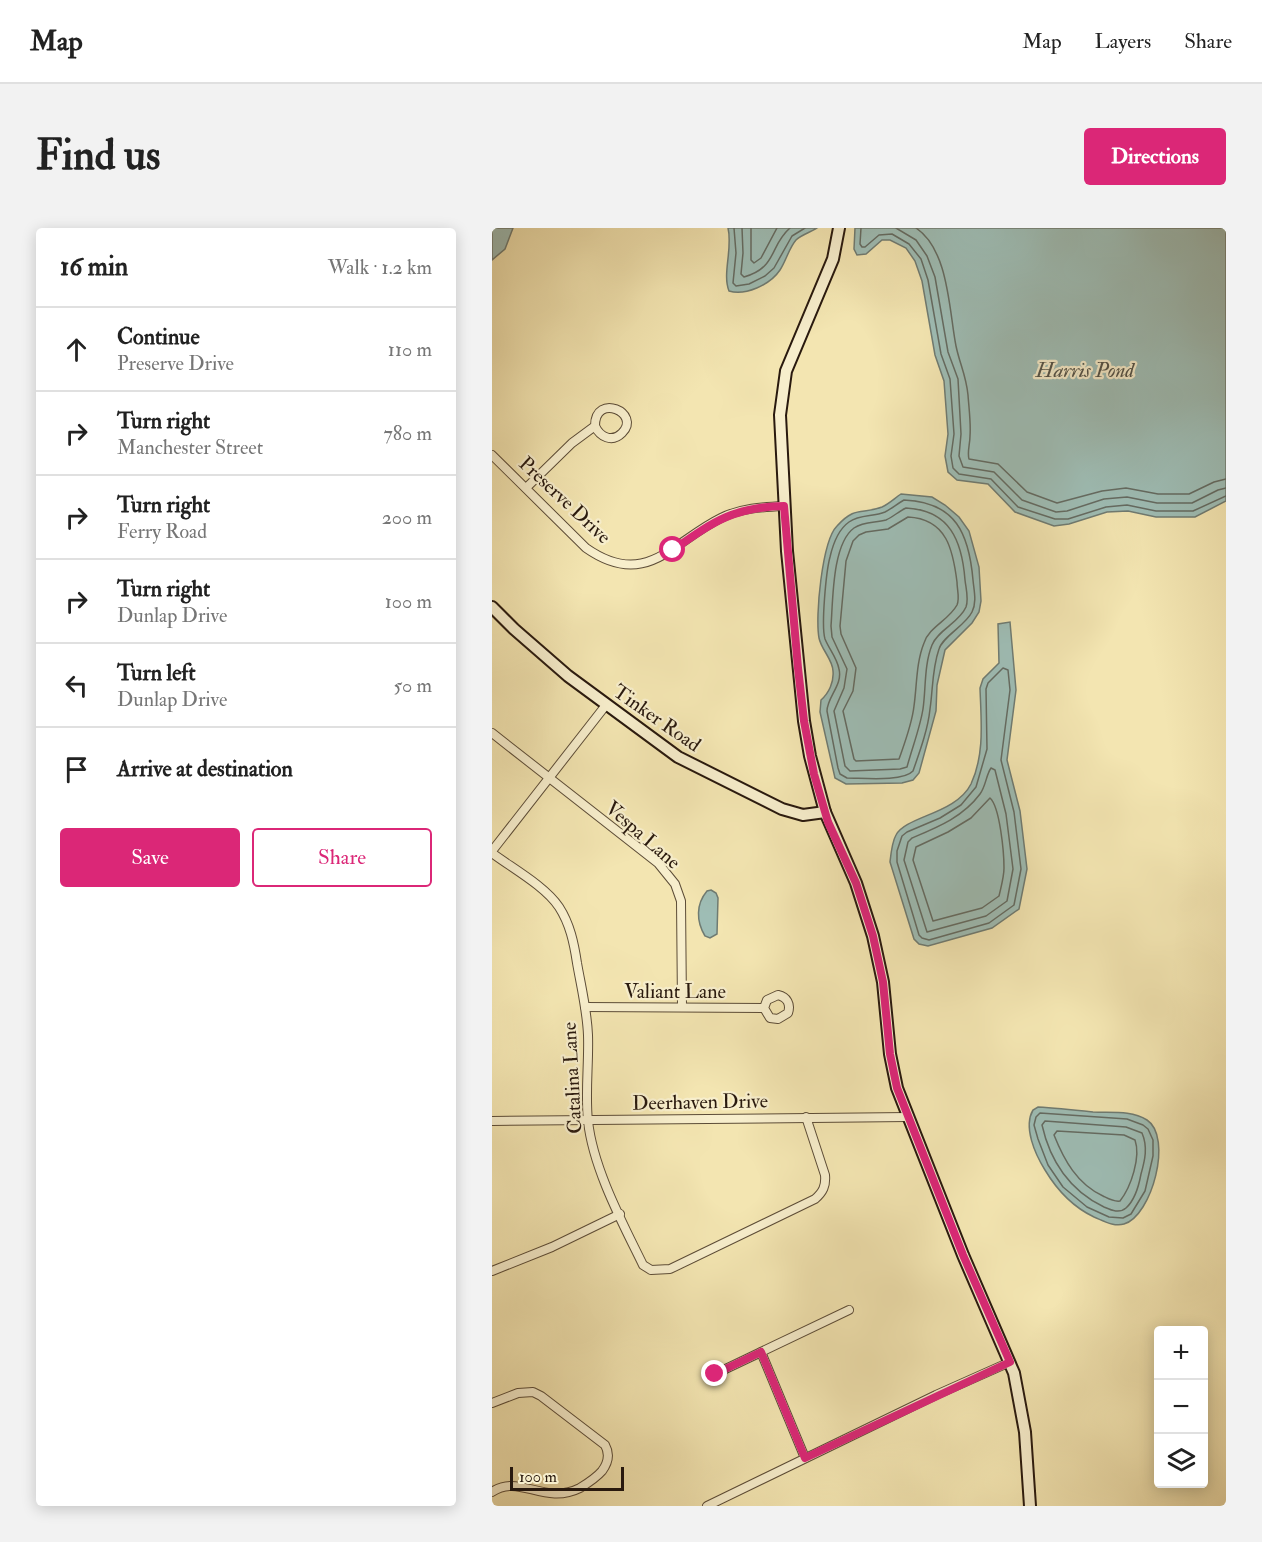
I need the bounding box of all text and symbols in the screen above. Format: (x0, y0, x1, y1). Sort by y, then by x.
text: Map (30, 24, 83, 59)
text: Map (1022, 28, 1062, 55)
text: Layers (1095, 28, 1151, 55)
text: Share (1184, 28, 1232, 55)
button: Directions (1084, 128, 1226, 185)
text: Find us (36, 130, 160, 182)
text: 16 min (60, 251, 128, 283)
text: Walk · 1.2 km (328, 255, 432, 280)
text: Continue (117, 323, 200, 351)
icon: ahead (60, 333, 93, 366)
text: 110 m (388, 337, 432, 362)
text: Preserve Drive (117, 351, 234, 376)
water label: Harris Pond (1035, 357, 1135, 384)
text: Turn right (117, 407, 210, 435)
icon: right (60, 417, 93, 450)
text: 780 m (383, 421, 432, 446)
text: Manchester Street (117, 435, 263, 460)
street label: Preserve Drive (514, 451, 616, 549)
text: Turn right (117, 491, 210, 519)
icon: right (60, 501, 93, 534)
text: 200 m (382, 505, 432, 530)
text: Ferry Road (117, 519, 207, 544)
route start (659, 536, 685, 562)
text: Turn right (117, 575, 210, 603)
icon: right (60, 585, 93, 618)
text: 100 m (385, 589, 432, 614)
text: Dunlap Drive (117, 603, 227, 628)
text: Turn left (117, 659, 196, 687)
icon: left (60, 669, 93, 702)
text: 50 m (393, 673, 432, 698)
street label: Tinker Road (608, 679, 706, 757)
text: Dunlap Drive (117, 687, 227, 712)
icon: arrive (60, 753, 93, 786)
text: Arrive at destination (117, 755, 293, 783)
street label: Vespa Lane (600, 796, 686, 875)
button: Save (60, 828, 240, 887)
button: Share (252, 828, 432, 887)
street label: Valiant Lane (624, 979, 726, 1004)
street label: Catalina Lane (557, 1021, 587, 1135)
street label: Deerhaven Drive (632, 1088, 768, 1116)
map controls (1154, 1326, 1208, 1488)
button: + (1154, 1326, 1208, 1380)
route end (701, 1360, 727, 1386)
button: − (1154, 1380, 1208, 1434)
button: layers (1154, 1434, 1208, 1488)
scale bar (510, 1464, 624, 1492)
text: 100 m (519, 1467, 557, 1487)

